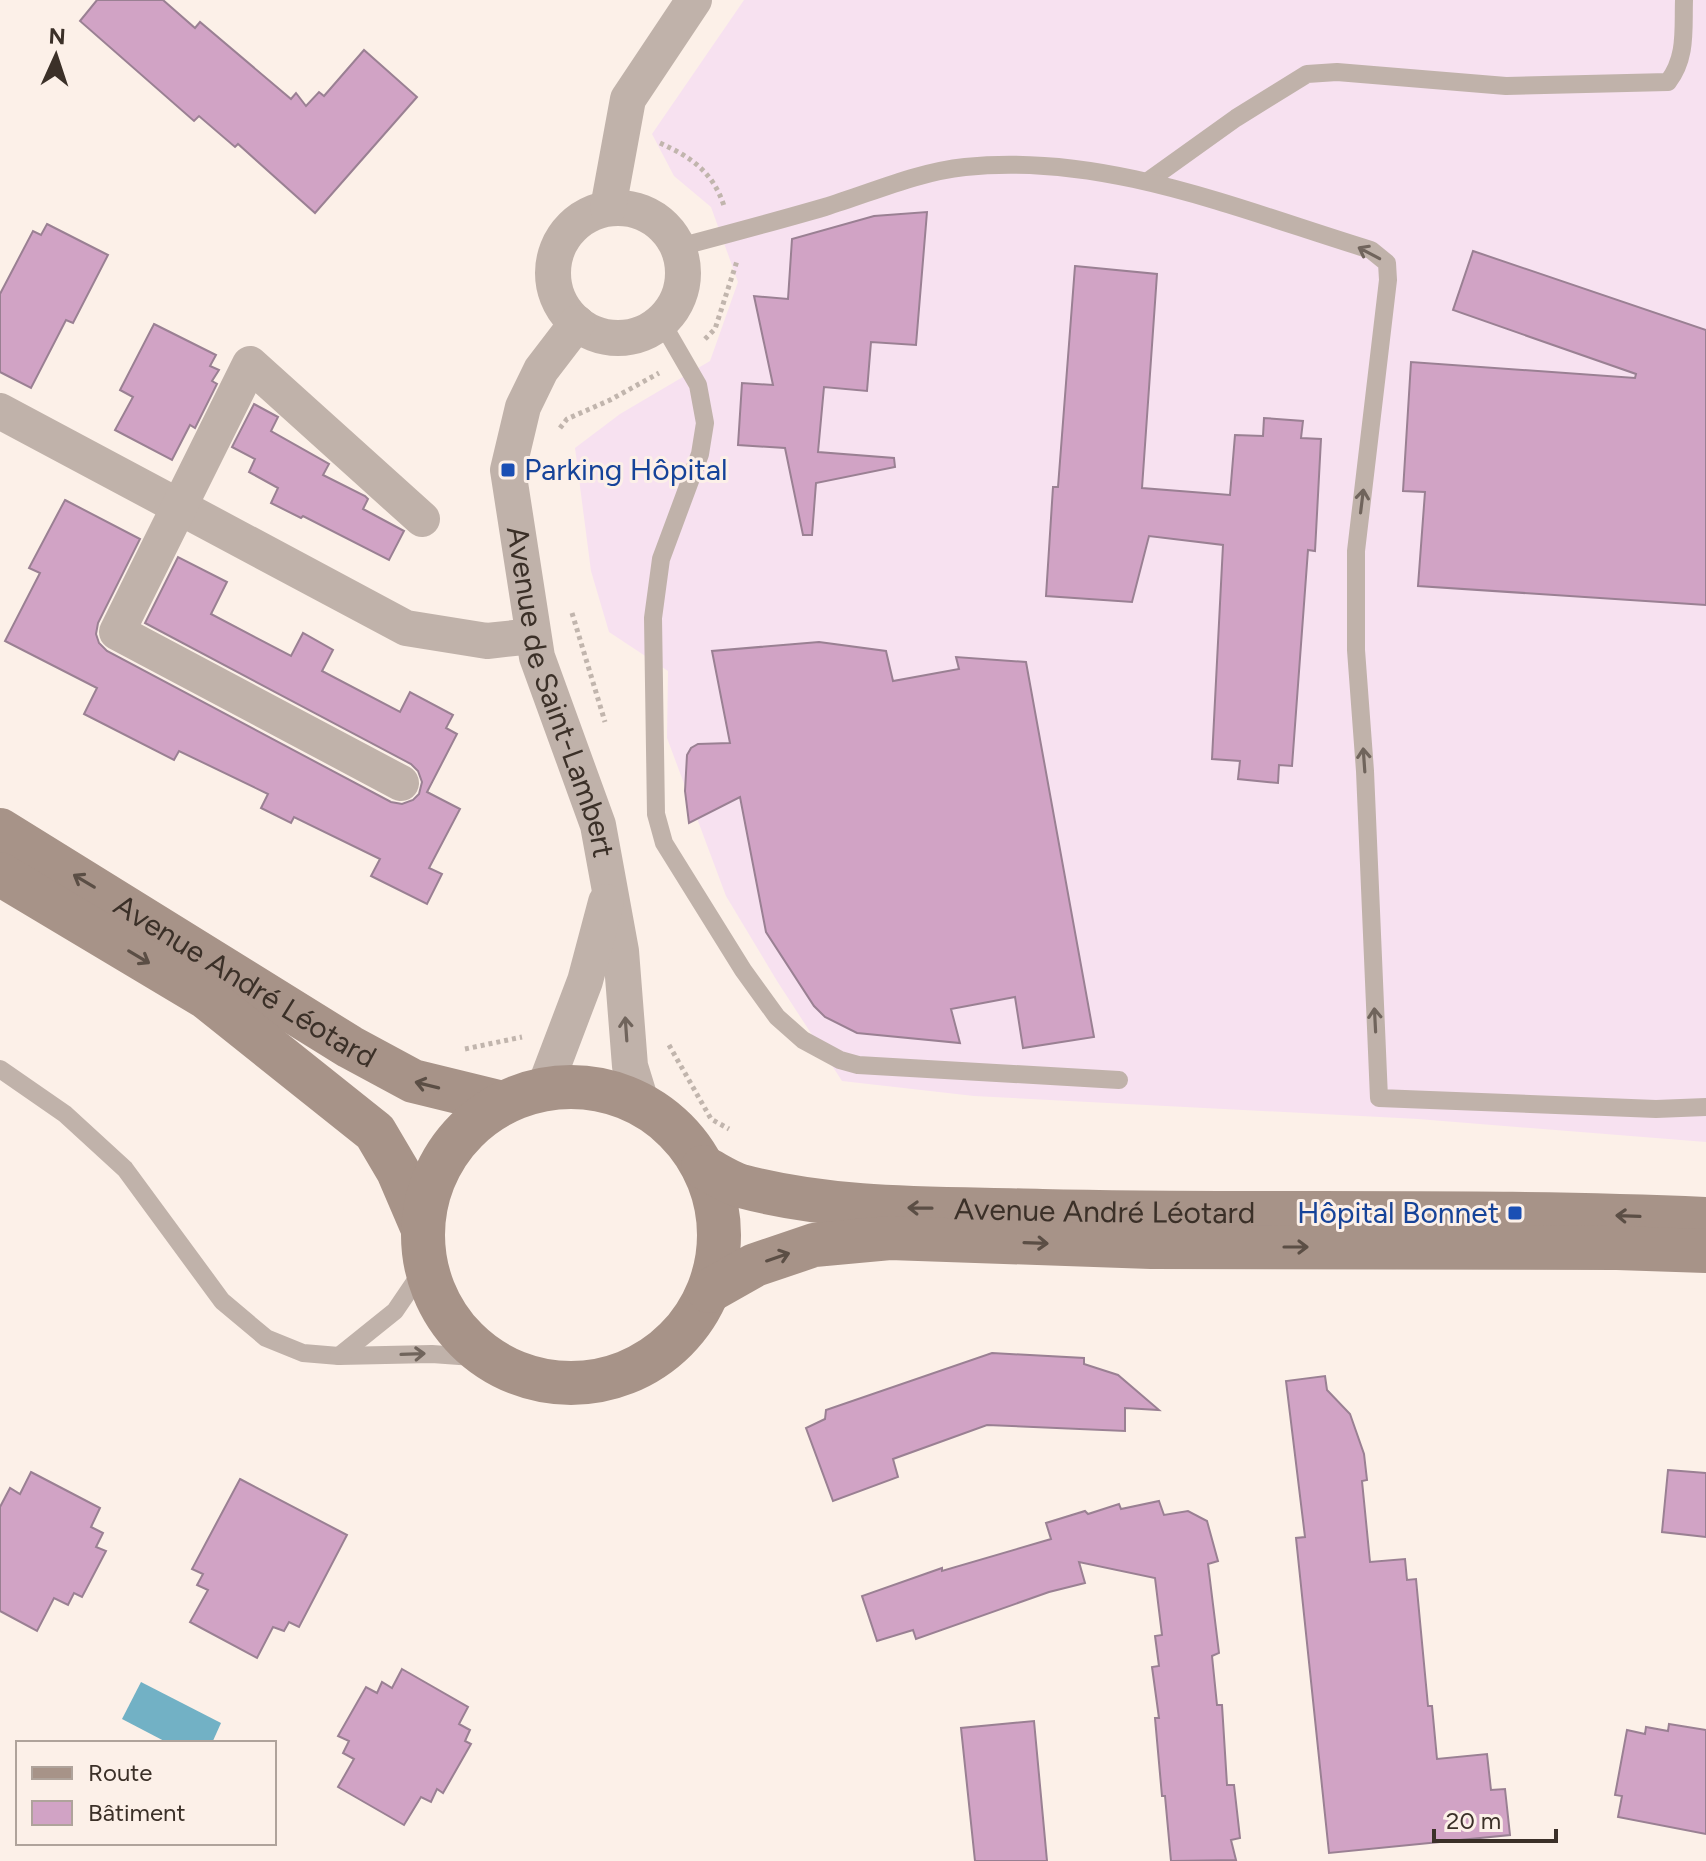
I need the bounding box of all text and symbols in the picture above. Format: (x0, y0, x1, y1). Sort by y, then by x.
north arrow (16, 16, 96, 96)
text: N (48, 23, 66, 50)
one-way arrow (1358, 244, 1382, 260)
place label: Parking Hôpital (524, 451, 728, 488)
marker: Parking Hôpital (499, 461, 517, 479)
one-way arrow (1354, 488, 1369, 515)
street label: Avenue de Saint-Lambert (499, 524, 623, 860)
one-way arrow (1356, 747, 1371, 774)
one-way arrow (73, 873, 96, 889)
street label: Avenue André Léotard (107, 886, 383, 1076)
one-way arrow (127, 949, 150, 965)
one-way arrow (1368, 1007, 1383, 1034)
one-way arrow (618, 1016, 633, 1043)
one-way arrow (415, 1076, 440, 1091)
street label: Avenue André Léotard (954, 1190, 1255, 1231)
place label: Hôpital Bonnet (1297, 1194, 1499, 1231)
one-way arrow (907, 1200, 934, 1215)
marker: Hôpital Bonnet (1506, 1204, 1524, 1222)
one-way arrow (1615, 1208, 1642, 1223)
one-way arrow (1022, 1236, 1049, 1251)
one-way arrow (1282, 1239, 1309, 1255)
one-way arrow (766, 1248, 791, 1263)
one-way arrow (399, 1347, 426, 1362)
legend (16, 1741, 276, 1845)
text: Route (88, 1758, 152, 1787)
scale bar (1434, 1793, 1556, 1843)
text: Bâtiment (88, 1798, 186, 1827)
text: 20 m (1446, 1806, 1501, 1835)

